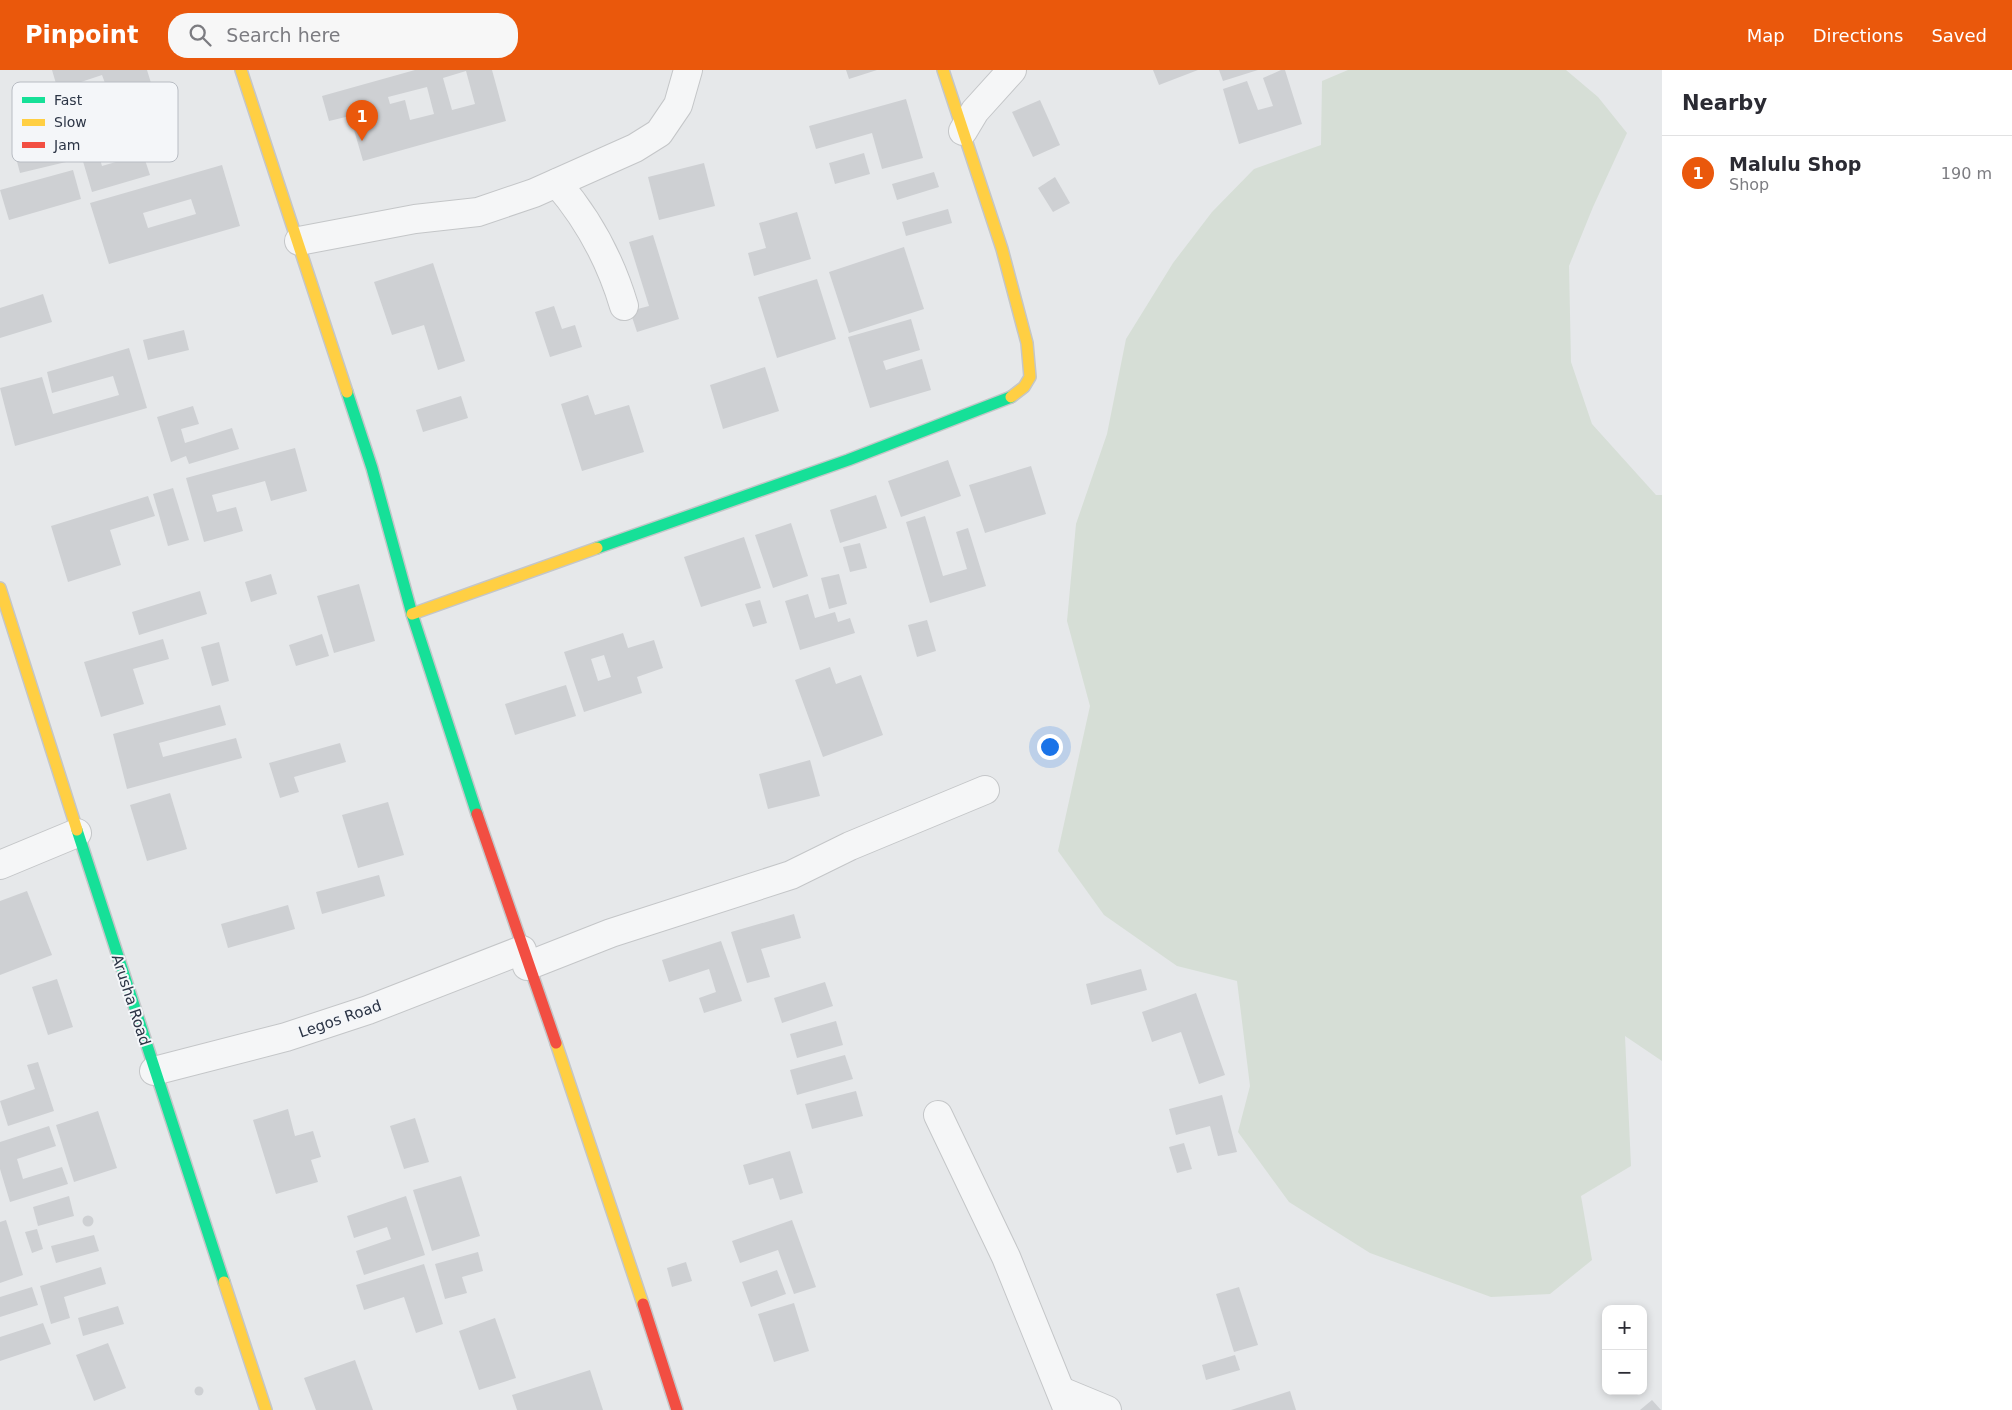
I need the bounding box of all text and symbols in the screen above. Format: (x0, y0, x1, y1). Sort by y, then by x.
search box (168, 13, 518, 58)
text: Pinpoint (25, 21, 138, 49)
icon: search (186, 21, 214, 49)
text: Search here (226, 24, 341, 46)
text: Map (1747, 25, 1785, 46)
text: Directions (1813, 25, 1903, 46)
text: Saved (1931, 25, 1987, 46)
legend (12, 82, 178, 162)
text: Nearby (1682, 91, 1767, 115)
text: Fast (54, 92, 83, 108)
pin: 1 (346, 100, 378, 141)
text: Slow (54, 114, 87, 130)
text: Jam (53, 137, 80, 153)
text: Malulu Shop (1729, 153, 1861, 175)
text: 1 (1692, 164, 1704, 183)
text: 190 m (1941, 164, 1992, 183)
text: Shop (1729, 175, 1769, 194)
your location (1037, 734, 1063, 760)
street label: Arusha Road (108, 952, 154, 1048)
street label: Legos Road (296, 996, 384, 1042)
map controls (1602, 1305, 1647, 1395)
button: + (1602, 1305, 1647, 1350)
button: − (1602, 1350, 1647, 1395)

